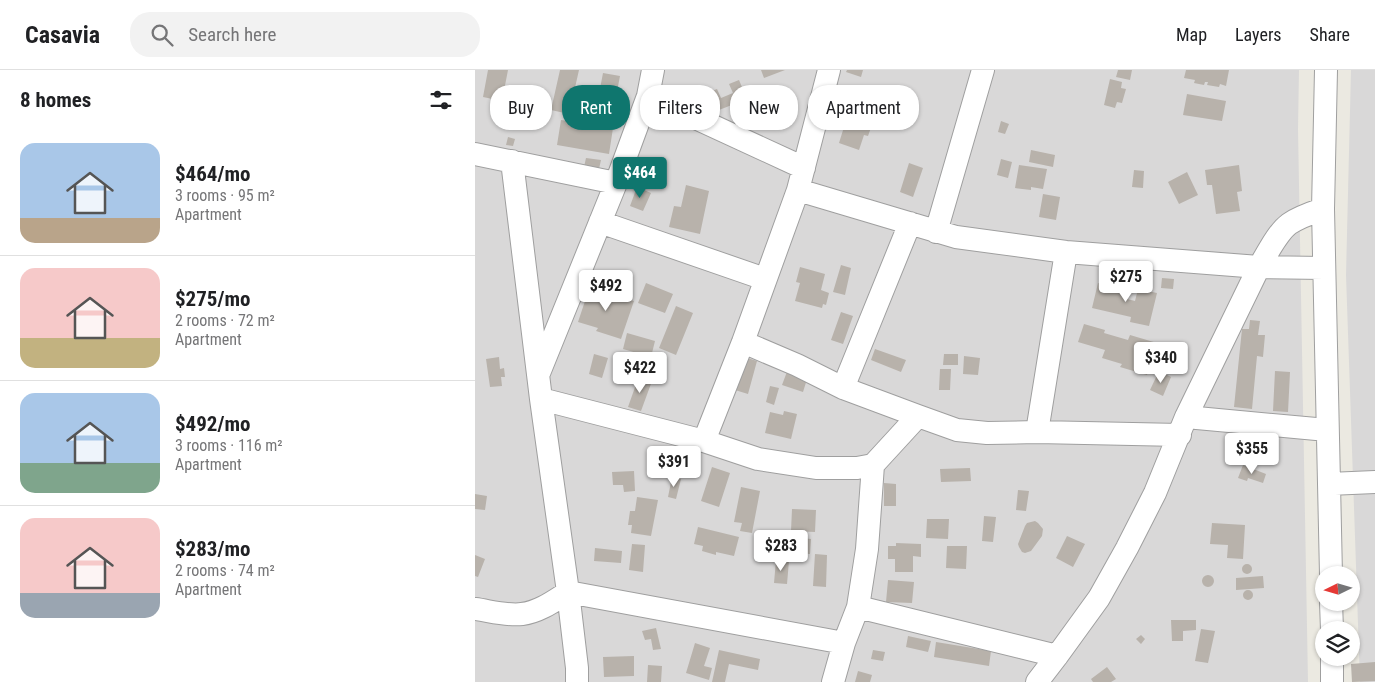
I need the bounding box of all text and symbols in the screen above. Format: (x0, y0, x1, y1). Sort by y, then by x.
search box (130, 12, 480, 57)
text: Casavia (25, 21, 100, 49)
icon: search (148, 21, 176, 49)
text: Search here (188, 23, 277, 46)
text: Map (1176, 24, 1207, 45)
text: Layers (1235, 24, 1282, 45)
text: Share (1310, 24, 1350, 45)
chip: Buy (490, 85, 552, 130)
chip: Rent (562, 85, 630, 130)
chip: Filters (640, 85, 720, 130)
chip: New (730, 85, 798, 130)
chip: Apartment (808, 85, 919, 130)
icon: filters (427, 86, 455, 114)
text: 8 homes (20, 88, 91, 112)
pin: $464 (610, 156, 670, 199)
text: $464/mo (175, 162, 250, 186)
icon: home (60, 163, 120, 223)
text: $464 (624, 163, 656, 182)
text: 3 rooms · 95 m² (175, 186, 275, 205)
text: Apartment (175, 205, 242, 224)
pin: $275 (1096, 260, 1156, 303)
text: $275 (1110, 267, 1142, 286)
pin: $492 (576, 270, 636, 312)
text: $492 (590, 276, 622, 295)
text: $275/mo (175, 287, 250, 311)
icon: home (60, 288, 120, 348)
text: 2 rooms · 72 m² (175, 311, 275, 330)
text: Apartment (175, 330, 242, 349)
pin: $340 (1131, 342, 1191, 384)
text: $340 (1145, 348, 1177, 367)
pin: $422 (610, 352, 670, 394)
text: $422 (624, 358, 656, 377)
text: $492/mo (175, 412, 250, 436)
icon: home (60, 413, 120, 473)
pin: $355 (1222, 432, 1282, 475)
text: 3 rooms · 116 m² (175, 436, 283, 455)
text: $355 (1236, 439, 1268, 458)
pin: $391 (644, 446, 704, 488)
text: $391 (658, 452, 690, 471)
text: Apartment (175, 455, 242, 474)
pin: $283 (751, 530, 811, 572)
text: $283 (765, 536, 797, 555)
text: $283/mo (175, 537, 250, 561)
icon: home (60, 538, 120, 598)
text: 2 rooms · 74 m² (175, 561, 275, 580)
north arrow (1315, 566, 1360, 611)
map controls (1315, 566, 1360, 666)
text: Apartment (175, 580, 242, 599)
button: layers (1315, 621, 1360, 666)

